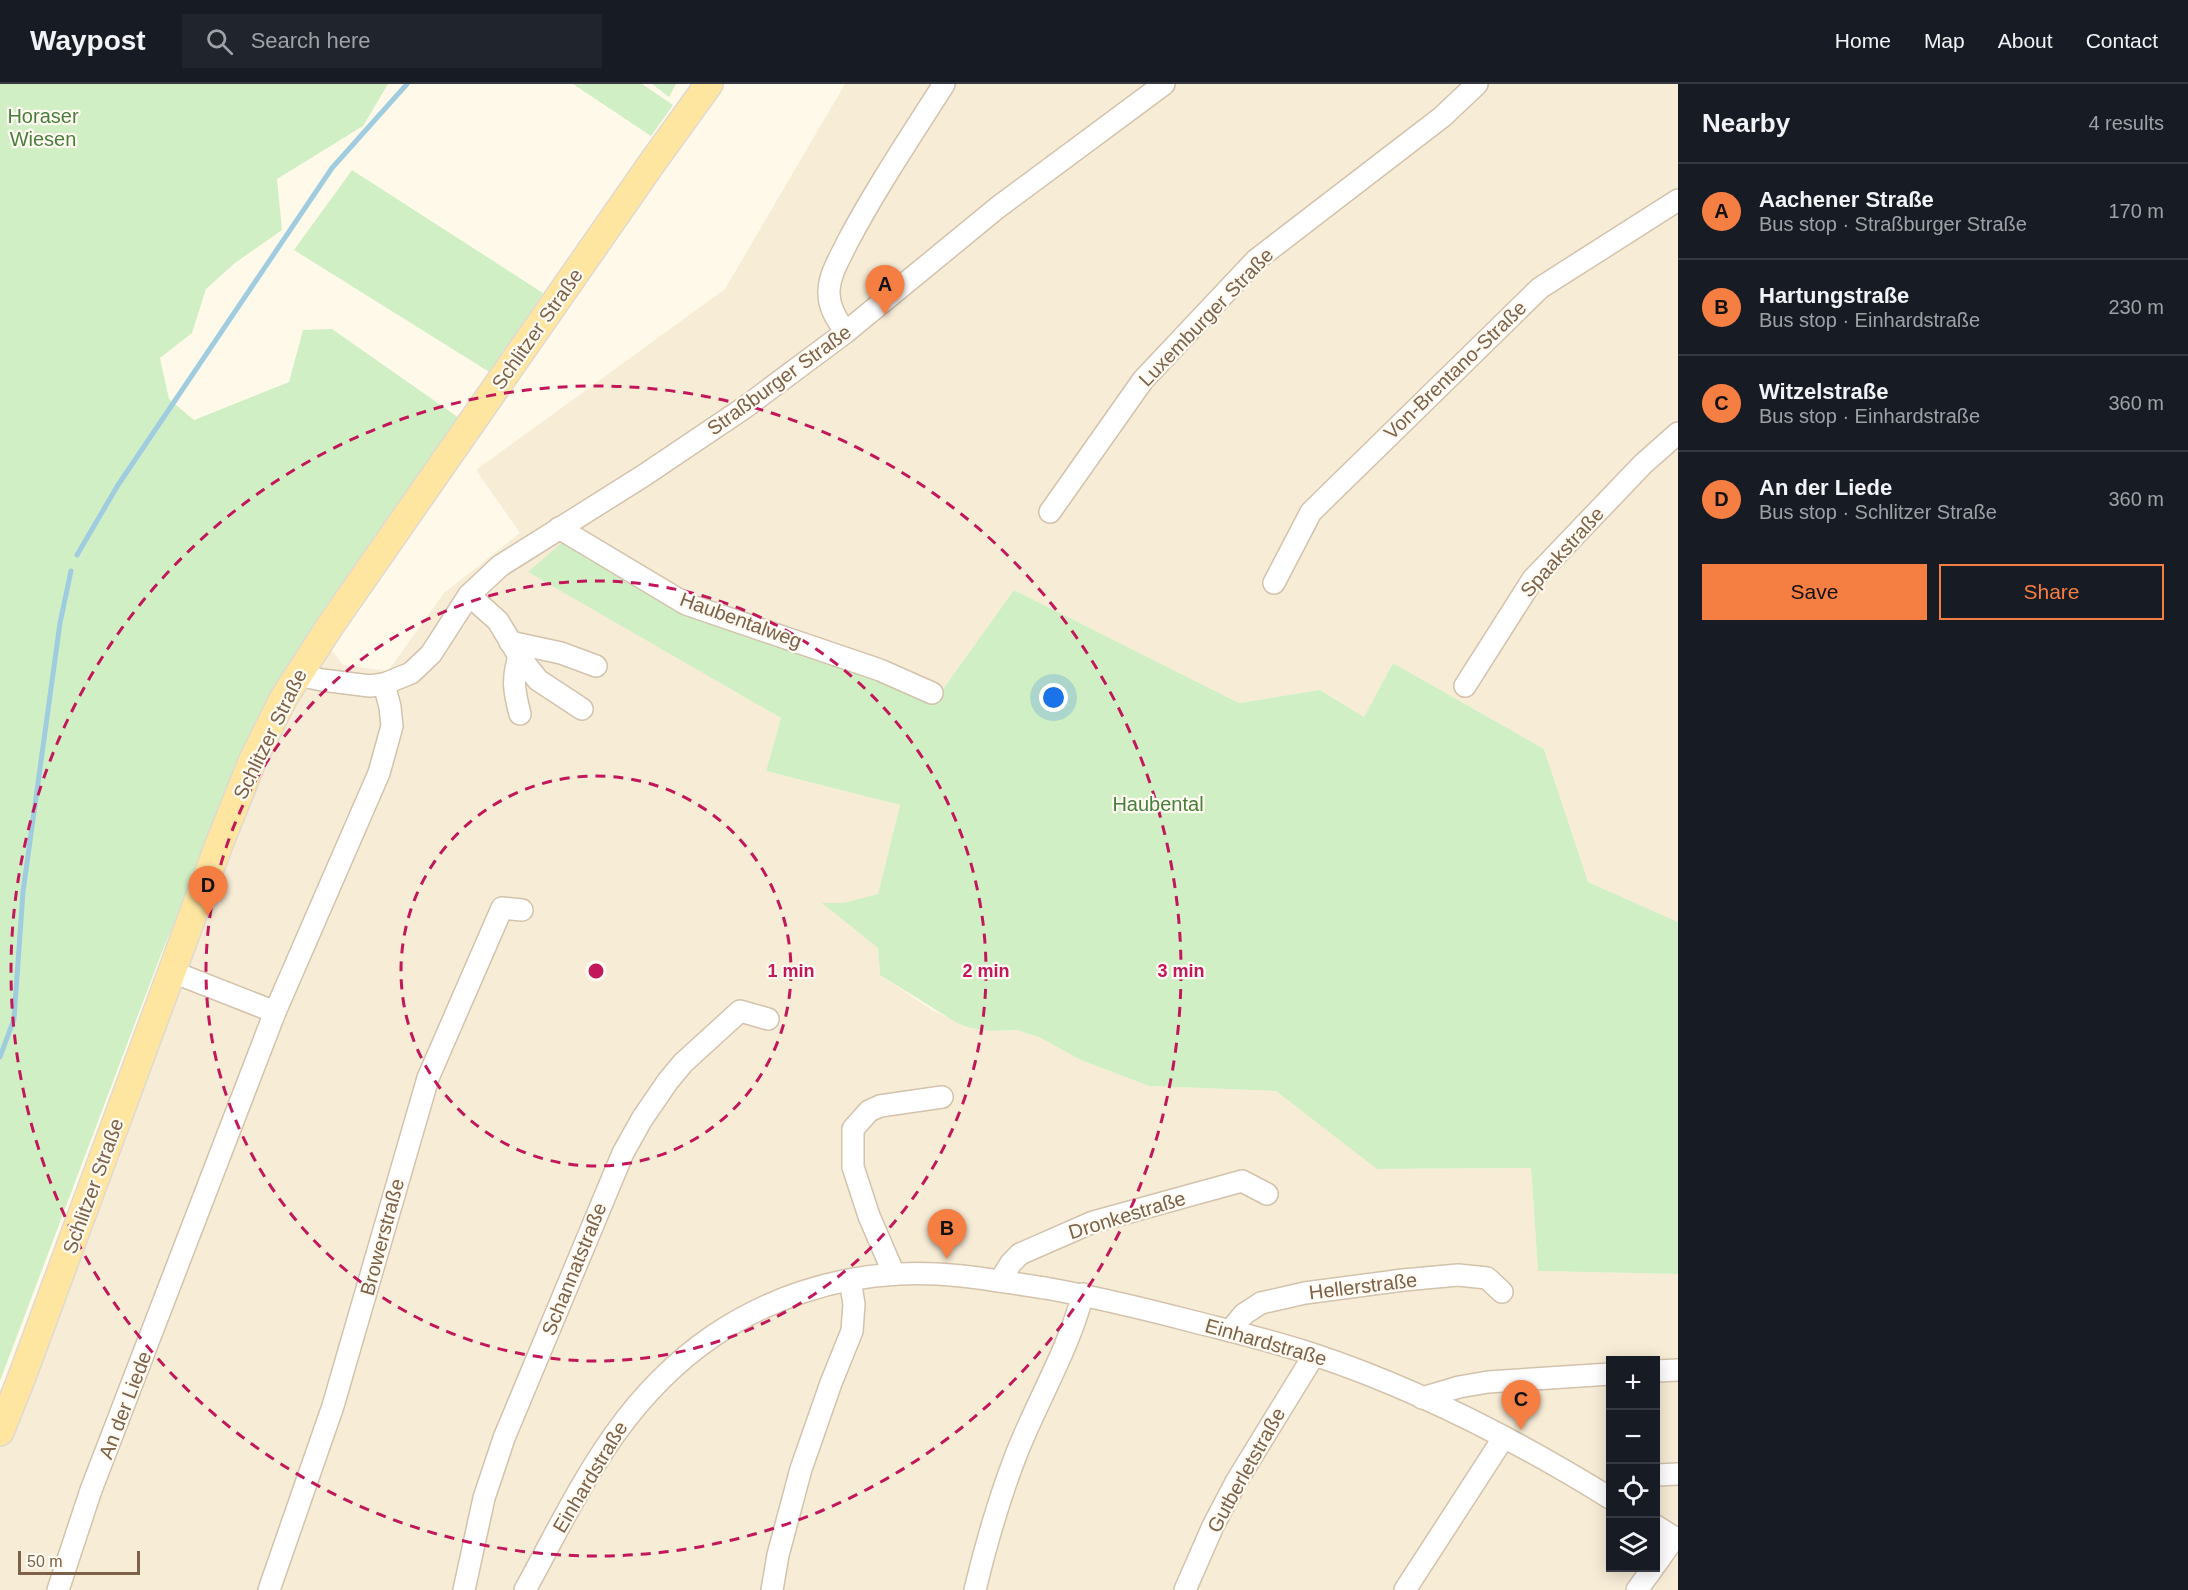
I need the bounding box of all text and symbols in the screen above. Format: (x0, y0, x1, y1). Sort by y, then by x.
search box (182, 14, 602, 68)
text: Waypost (30, 25, 146, 56)
icon: search (203, 25, 236, 58)
text: Search here (251, 28, 371, 53)
text: Home (1835, 29, 1891, 52)
text: Map (1924, 29, 1965, 52)
text: About (1998, 29, 2053, 52)
text: Contact (2086, 29, 2158, 52)
park label: Horaser Wiesen (7, 105, 79, 150)
text: Nearby (1702, 108, 1790, 138)
text: 4 results (2088, 112, 2164, 134)
text: Aachener Straße (1759, 187, 1934, 212)
text: A (1714, 200, 1729, 222)
text: 170 m (2108, 200, 2164, 222)
text: Bus stop · Straßburger Straße (1759, 213, 2027, 235)
street label: Luxemburger Straße (1134, 243, 1278, 391)
street label: Schlitzer Straße (487, 264, 587, 394)
pin: A (866, 266, 904, 315)
text: Hartungstraße (1759, 283, 1909, 308)
street label: Von-Brentano-Straße (1379, 296, 1531, 444)
text: B (1714, 296, 1729, 318)
text: 230 m (2108, 296, 2164, 318)
text: Bus stop · Einhardstraße (1759, 309, 1980, 331)
street label: Straßburger Straße (703, 320, 855, 440)
text: Witzelstraße (1759, 379, 1888, 404)
text: C (1714, 392, 1729, 414)
text: 360 m (2108, 392, 2164, 414)
text: Bus stop · Einhardstraße (1759, 405, 1980, 427)
text: An der Liede (1759, 475, 1892, 500)
text: D (1714, 488, 1729, 510)
text: 360 m (2108, 488, 2164, 510)
text: Bus stop · Schlitzer Straße (1759, 501, 1997, 523)
street label: Spaakstraße (1516, 503, 1608, 601)
button: Save (1702, 564, 1927, 620)
button: Share (1939, 564, 2164, 620)
street label: Haubentalweg (677, 588, 805, 652)
street label: Schlitzer Straße (229, 665, 311, 803)
your location (1039, 683, 1068, 712)
park label: Haubental (1112, 793, 1204, 815)
pin: D (188, 866, 228, 916)
centre of rings (586, 961, 606, 981)
text: 1 min (767, 961, 815, 981)
text: 2 min (962, 961, 1010, 981)
text: 3 min (1157, 961, 1205, 981)
street label: Schlitzer Straße (58, 1115, 128, 1257)
street label: Browerstraße (356, 1176, 408, 1298)
street label: Dronkestraße (1066, 1187, 1188, 1243)
street label: Schannatstraße (537, 1199, 611, 1339)
pin: B (928, 1210, 966, 1259)
street label: Hellerstraße (1308, 1268, 1418, 1304)
street label: Einhardstraße (1203, 1314, 1329, 1370)
street label: An der Liede (94, 1348, 156, 1462)
map controls (1606, 1356, 1660, 1572)
button: + (1606, 1356, 1660, 1410)
pin: C (1502, 1380, 1540, 1430)
street label: Gutberletstraße (1203, 1404, 1289, 1536)
button: − (1606, 1410, 1660, 1464)
street label: Einhardstraße (548, 1417, 632, 1537)
button: locate (1606, 1464, 1660, 1518)
button: layers (1606, 1518, 1660, 1572)
scale bar (18, 1548, 140, 1576)
text: 50 m (27, 1553, 63, 1570)

